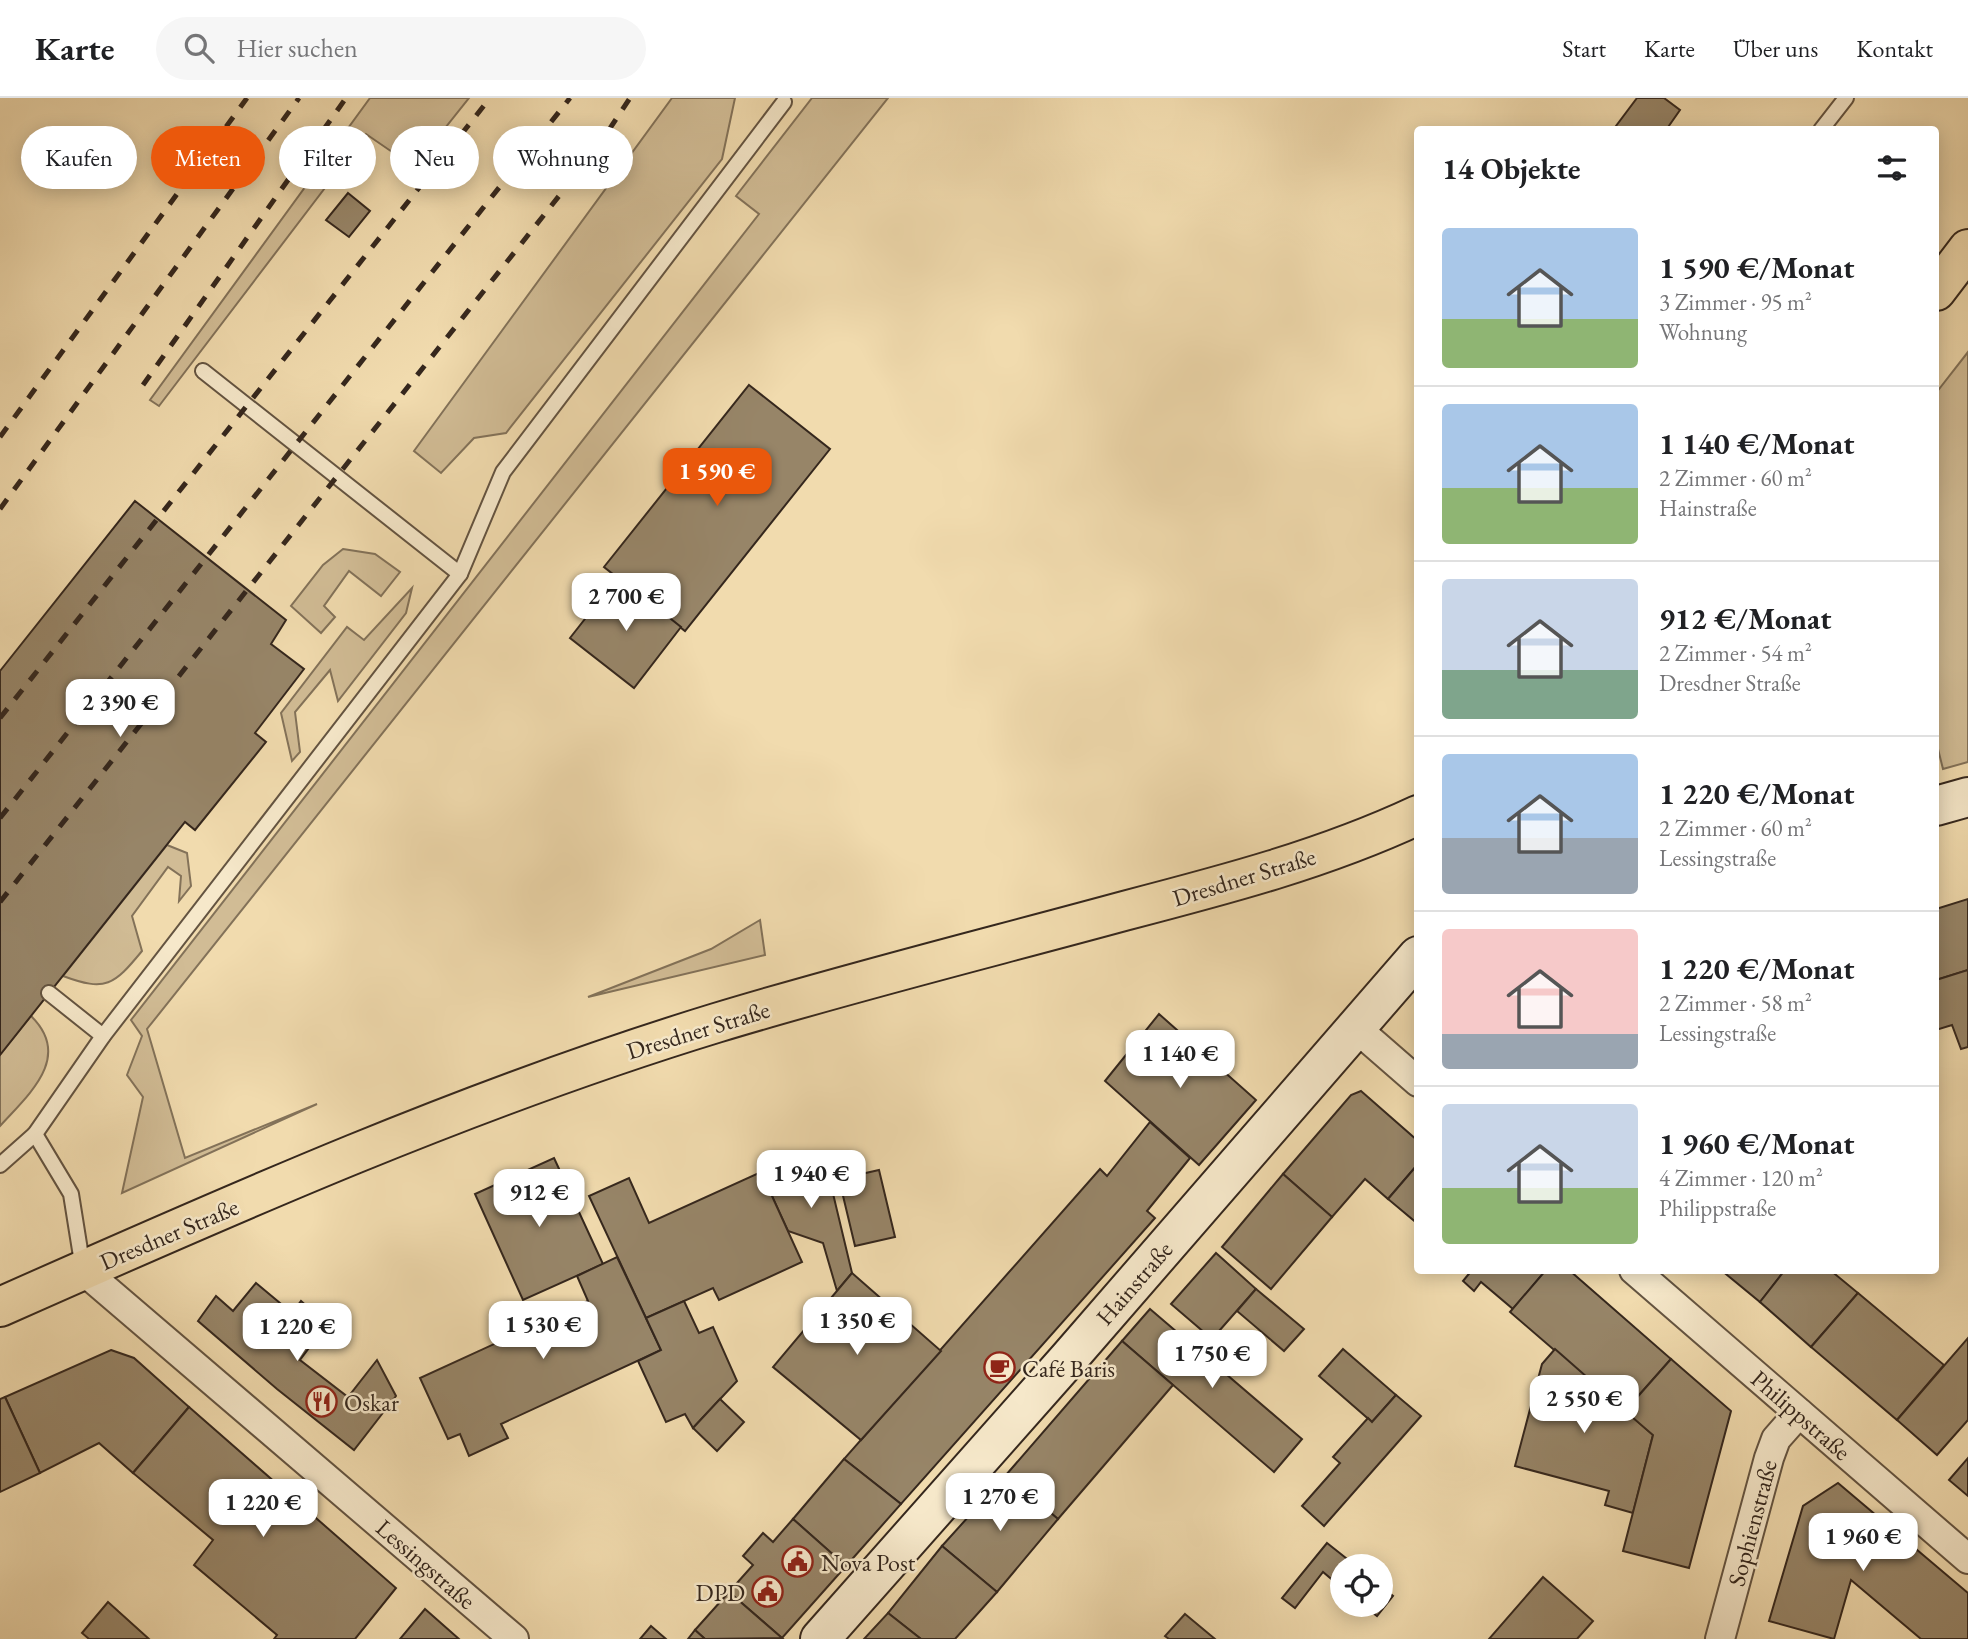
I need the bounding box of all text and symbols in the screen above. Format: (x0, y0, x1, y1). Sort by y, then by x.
search box (156, 17, 646, 80)
text: Karte (35, 27, 114, 70)
icon: search (180, 29, 218, 67)
text: Hier suchen (236, 31, 358, 65)
text: Start (1562, 33, 1606, 64)
text: Karte (1644, 33, 1695, 64)
text: Über uns (1733, 33, 1818, 64)
text: Kontakt (1856, 33, 1933, 64)
chip: Kaufen (21, 126, 137, 189)
chip: Mieten (151, 126, 265, 189)
chip: Filter (279, 126, 376, 189)
chip: Neu (390, 126, 479, 189)
chip: Wohnung (493, 126, 633, 189)
text: 14 Objekte (1442, 149, 1581, 188)
icon: filters (1873, 149, 1911, 187)
text: 1 590 €/Monat (1659, 248, 1854, 287)
icon: home (1498, 256, 1582, 340)
text: 3 Zimmer · 95 m² (1659, 287, 1812, 317)
text: Wohnung (1659, 317, 1747, 347)
text: 1 140 €/Monat (1659, 424, 1854, 463)
icon: home (1498, 432, 1582, 516)
pin: 1 590 € (652, 448, 782, 508)
text: 1 590 € (679, 456, 755, 486)
text: 2 Zimmer · 60 m² (1659, 463, 1812, 493)
text: Hainstraße (1659, 493, 1757, 523)
pin: 2 700 € (561, 574, 691, 633)
text: 2 700 € (588, 581, 664, 611)
text: 912 €/Monat (1659, 599, 1831, 638)
icon: home (1498, 607, 1582, 691)
text: 2 Zimmer · 54 m² (1659, 638, 1812, 668)
text: Dresdner Straße (1659, 668, 1801, 698)
pin: 2 390 € (55, 680, 185, 739)
text: 2 390 € (82, 687, 158, 717)
text: 1 220 €/Monat (1659, 774, 1854, 813)
icon: home (1498, 782, 1582, 866)
text: 2 Zimmer · 60 m² (1659, 813, 1812, 843)
street label: Dresdner Straße (1169, 841, 1319, 913)
text: Lessingstraße (1659, 843, 1776, 873)
text: 1 220 €/Monat (1659, 949, 1854, 988)
icon: home (1498, 957, 1582, 1041)
text: 2 Zimmer · 58 m² (1659, 988, 1812, 1018)
street label: Dresdner Straße (623, 994, 773, 1066)
text: Lessingstraße (1659, 1018, 1776, 1048)
pin: 1 140 € (1115, 1030, 1245, 1090)
text: 1 140 € (1142, 1038, 1218, 1068)
text: 1 960 €/Monat (1659, 1124, 1854, 1163)
icon: home (1498, 1132, 1582, 1216)
pin: 1 940 € (746, 1150, 876, 1210)
text: 1 940 € (773, 1158, 849, 1188)
text: 4 Zimmer · 120 m² (1659, 1163, 1823, 1193)
pin: 912 € (490, 1170, 588, 1229)
text: 912 € (510, 1177, 568, 1207)
street label: Dresdner Straße (95, 1191, 243, 1277)
text: Philippstraße (1659, 1193, 1776, 1223)
street label: Hainstraße (1089, 1234, 1179, 1332)
pin: 1 350 € (792, 1298, 922, 1357)
pin: 1 530 € (478, 1302, 608, 1361)
pin: 1 220 € (232, 1304, 362, 1363)
text: 1 350 € (819, 1305, 895, 1335)
text: 1 530 € (505, 1309, 581, 1339)
text: 1 220 € (259, 1311, 335, 1341)
pin: 1 750 € (1147, 1330, 1277, 1390)
text: 1 750 € (1174, 1338, 1250, 1368)
cafe icon: Café Baris (982, 1351, 1016, 1385)
place label: Café Baris (1022, 1353, 1115, 1384)
street label: Philippstraße (1745, 1363, 1857, 1467)
pin: 2 550 € (1519, 1376, 1649, 1435)
text: 2 550 € (1546, 1383, 1622, 1413)
restaurant icon: Oskar (304, 1385, 338, 1419)
place label: Oskar (344, 1387, 399, 1418)
street label: Sophienstraße (1720, 1456, 1784, 1590)
pin: 1 270 € (935, 1474, 1065, 1533)
pin: 1 220 € (198, 1480, 328, 1539)
text: 1 270 € (962, 1481, 1038, 1511)
text: 1 220 € (225, 1487, 301, 1517)
street label: Lessingstraße (370, 1512, 482, 1616)
pin: 1 960 € (1798, 1514, 1928, 1573)
text: 1 960 € (1825, 1521, 1901, 1551)
public building icon: Nova Post (781, 1545, 815, 1579)
place label: Nova Post (821, 1547, 916, 1578)
map controls (1330, 1554, 1393, 1617)
button: locate (1330, 1554, 1393, 1617)
public building icon: DPD (751, 1575, 785, 1609)
place label: DPD (696, 1577, 745, 1608)

